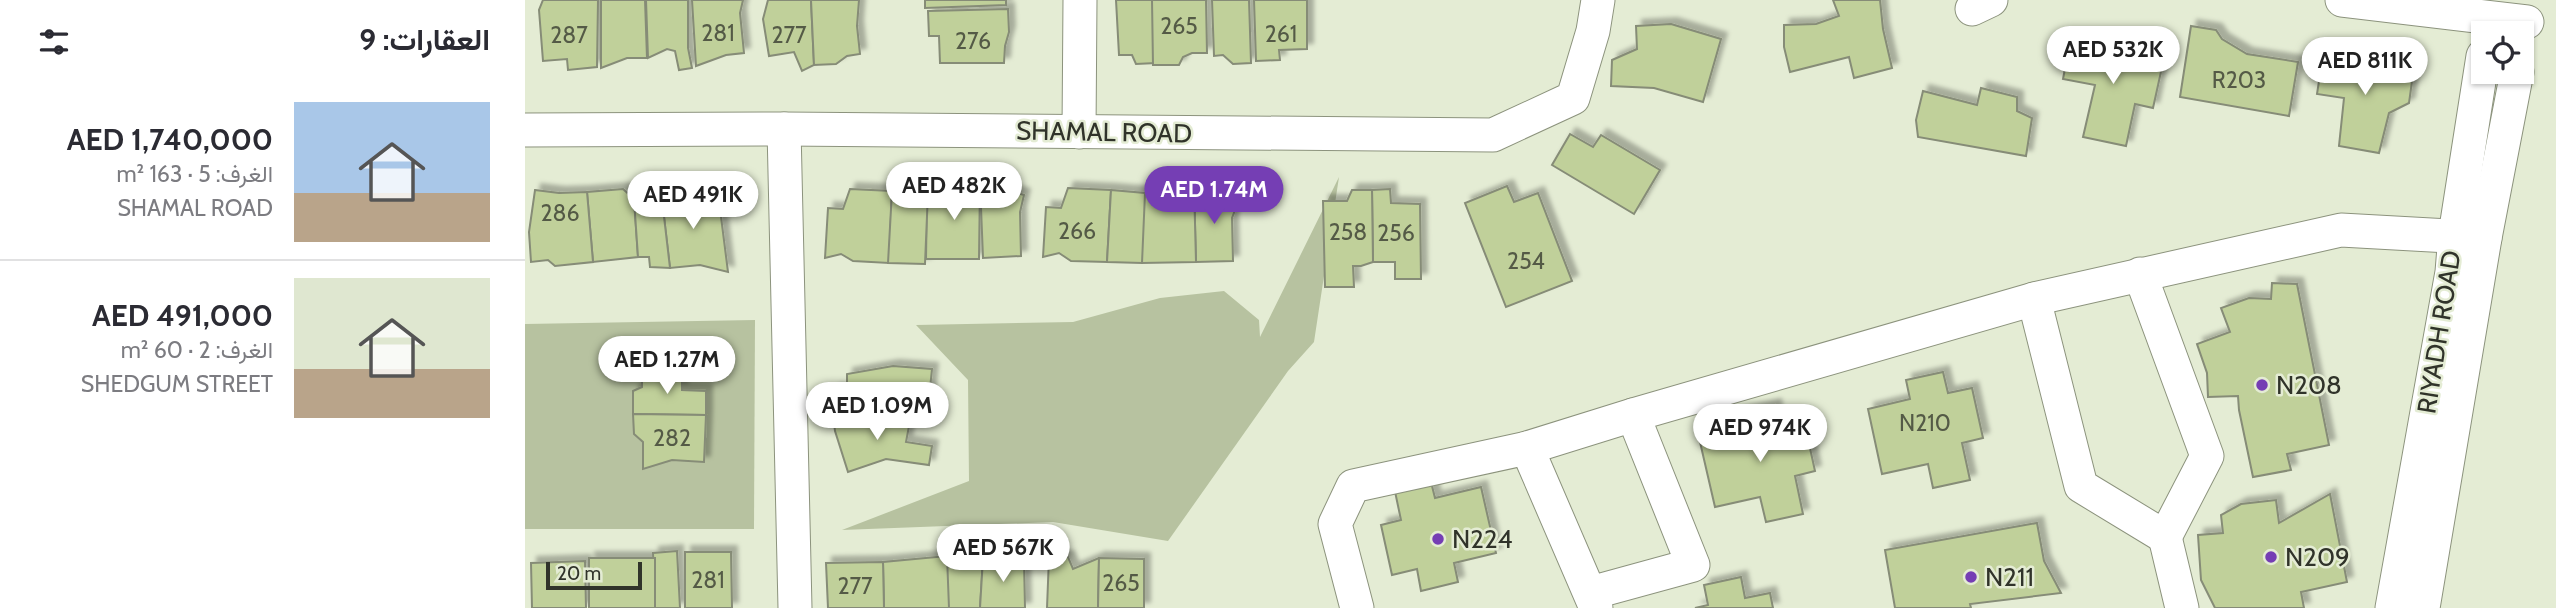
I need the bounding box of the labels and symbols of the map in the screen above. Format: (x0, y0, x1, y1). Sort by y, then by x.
house number: 265 (1160, 12, 1198, 40)
house number: 281 (701, 19, 735, 47)
house number: 261 (1265, 20, 1297, 48)
house number: 287 (550, 21, 588, 49)
house number: 277 (771, 21, 807, 49)
house number: 276 (955, 27, 991, 55)
pin: AED 532K (2041, 27, 2185, 86)
pin: AED 811K (2293, 38, 2437, 97)
house number: R203 (2212, 66, 2266, 94)
street label: SHAMAL ROAD (1016, 114, 1192, 150)
pin: AED 482K (882, 162, 1026, 222)
pin: AED 1.74M (1134, 166, 1294, 226)
pin: AED 491K (621, 172, 765, 231)
house number: 286 (540, 199, 580, 227)
house number: 266 (1058, 217, 1096, 245)
house number: 258 (1329, 218, 1367, 246)
house number: 256 (1377, 219, 1415, 247)
house number: 254 (1507, 247, 1545, 275)
street label: RIYADH ROAD (2410, 248, 2468, 416)
pin: AED 1.27M (587, 336, 747, 396)
place label: N208 (2276, 369, 2342, 401)
marker: N208 (2254, 377, 2270, 393)
pin: AED 1.09M (797, 382, 957, 442)
pin: AED 974K (1688, 405, 1832, 464)
house number: N210 (1899, 409, 1951, 437)
house number: 282 (653, 424, 691, 452)
place label: N224 (1452, 523, 1513, 555)
pin: AED 567K (931, 524, 1075, 584)
marker: N224 (1430, 531, 1446, 547)
place label: N209 (2285, 541, 2350, 573)
marker: N209 (2263, 549, 2279, 565)
scale bar (546, 559, 642, 591)
place label: N211 (1985, 561, 2034, 593)
house number: 281 (691, 566, 725, 594)
house number: 265 (1102, 569, 1140, 597)
marker: N211 (1963, 569, 1979, 585)
house number: 277 (837, 572, 873, 600)

